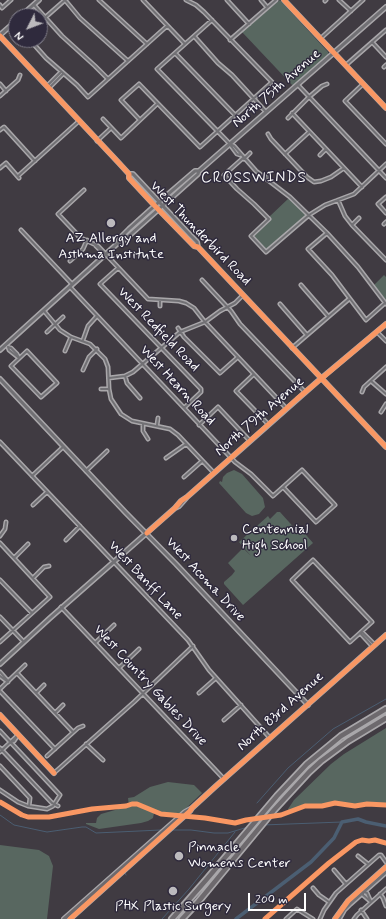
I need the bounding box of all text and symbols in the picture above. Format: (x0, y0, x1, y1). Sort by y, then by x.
north arrow (8, 8, 48, 48)
text: N (12, 28, 27, 43)
street label: North 75th Avenue (229, 46, 325, 132)
district label: CROSSWINDS (202, 170, 306, 188)
street label: West Thunderbird Road (146, 178, 254, 290)
marker: AZ Allergy and Asthma Institute (105, 217, 117, 229)
place label: AZ Allergy and Asthma Institute (58, 231, 164, 264)
street label: West Redfield Road (114, 284, 202, 376)
street label: West Hearn Road (136, 343, 218, 429)
street label: North 79th Avenue (212, 374, 308, 460)
place label: Centennial High School (242, 522, 308, 554)
marker: Centennial High School (229, 533, 239, 543)
street label: West Acoma Drive (162, 534, 248, 626)
street label: West Banff Lane (104, 538, 186, 624)
street label: West Country Gables Drive (90, 622, 210, 750)
street label: North 83rd Avenue (234, 669, 328, 755)
place label: Pinnacle Womens Center (188, 840, 291, 872)
marker: Pinnacle Womens Center (173, 850, 185, 862)
marker: PHX Plastic Surgery (167, 885, 179, 897)
scale bar (250, 885, 308, 911)
text: 200 m (255, 892, 288, 908)
place label: PHX Plastic Surgery (115, 899, 231, 915)

